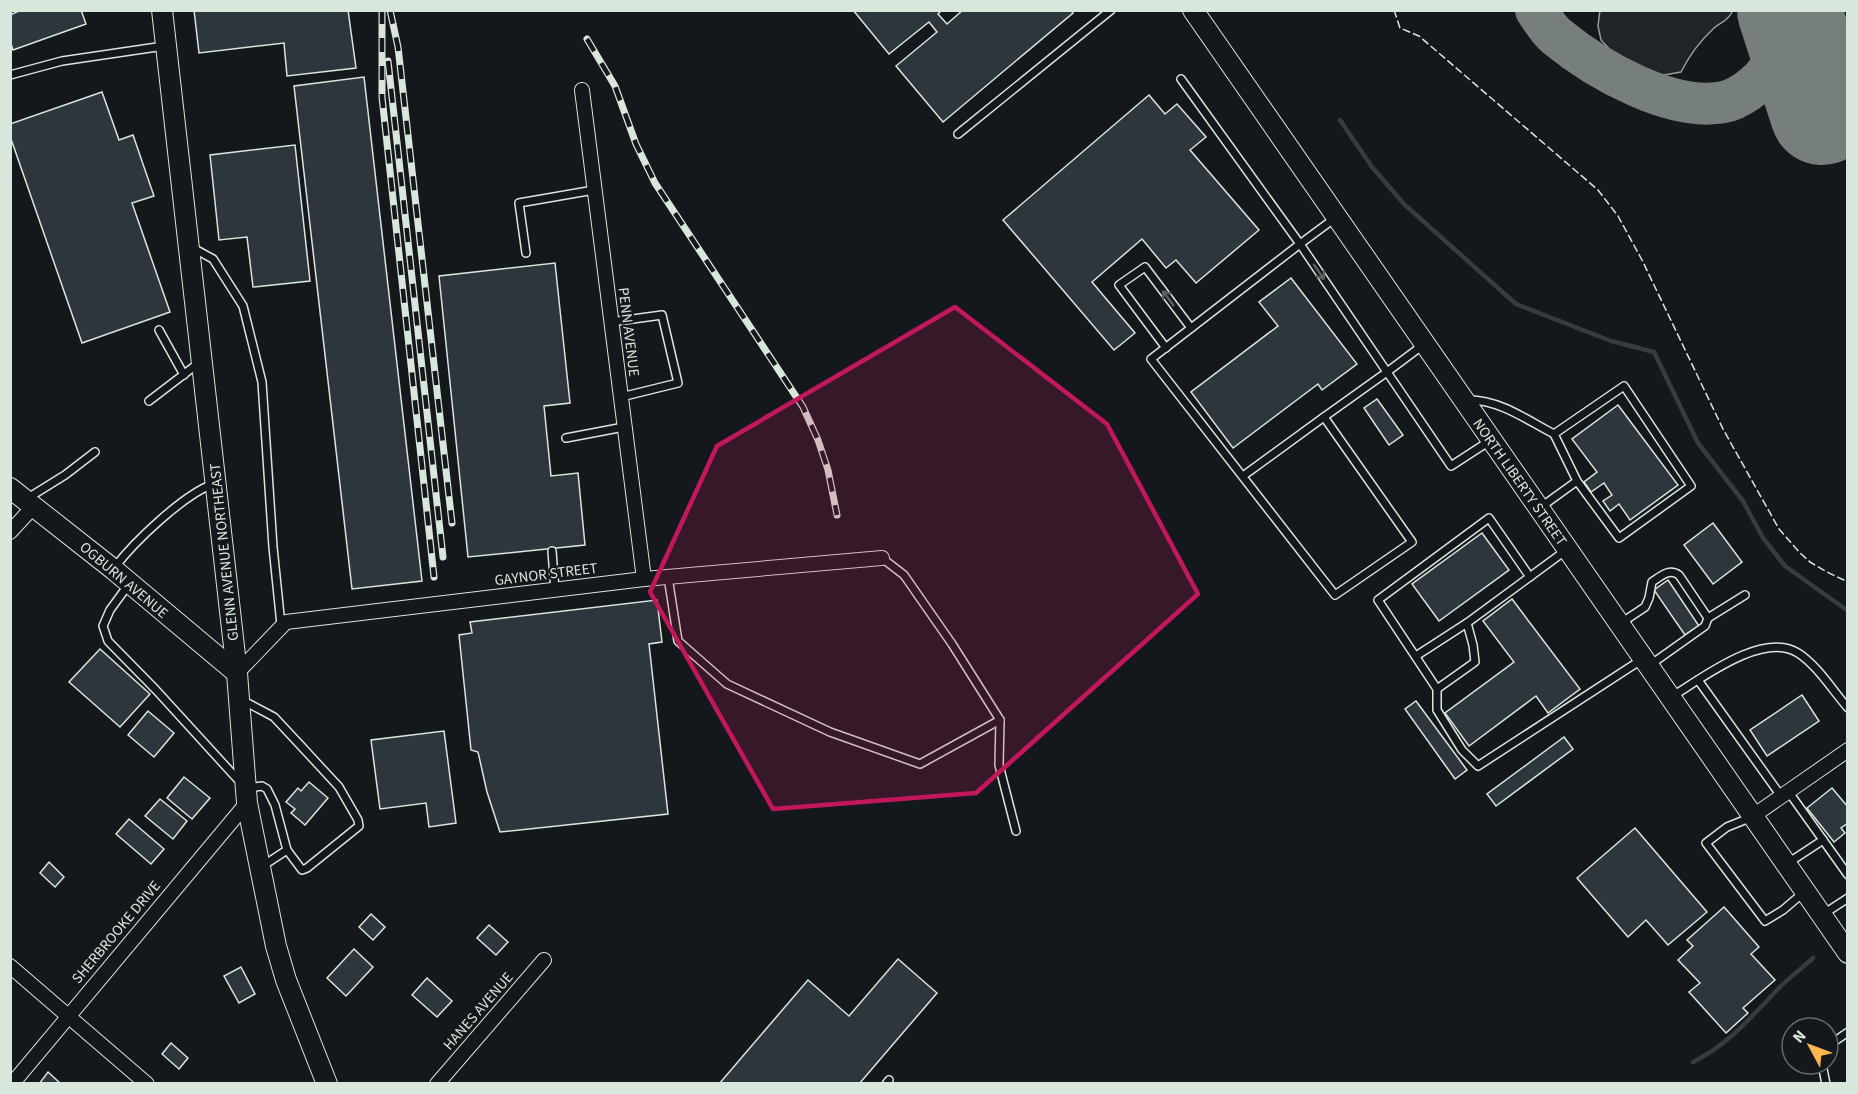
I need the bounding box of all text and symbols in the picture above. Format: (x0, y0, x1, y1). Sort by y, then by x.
one-way arrow (1313, 263, 1325, 279)
street label: PENN AVENUE (613, 286, 644, 378)
one-way arrow (1162, 290, 1174, 306)
street label: NORTH LIBERTY STREET (1468, 414, 1572, 550)
street label: GLENN AVENUE NORTHEAST (205, 462, 244, 642)
street label: OGBURN AVENUE (75, 537, 173, 624)
street label: GAYNOR STREET (493, 558, 599, 591)
street label: SHERBROOKE DRIVE (67, 876, 166, 988)
street label: HANES AVENUE (439, 968, 518, 1055)
north arrow (1780, 1016, 1840, 1076)
text: N (1788, 1026, 1811, 1048)

